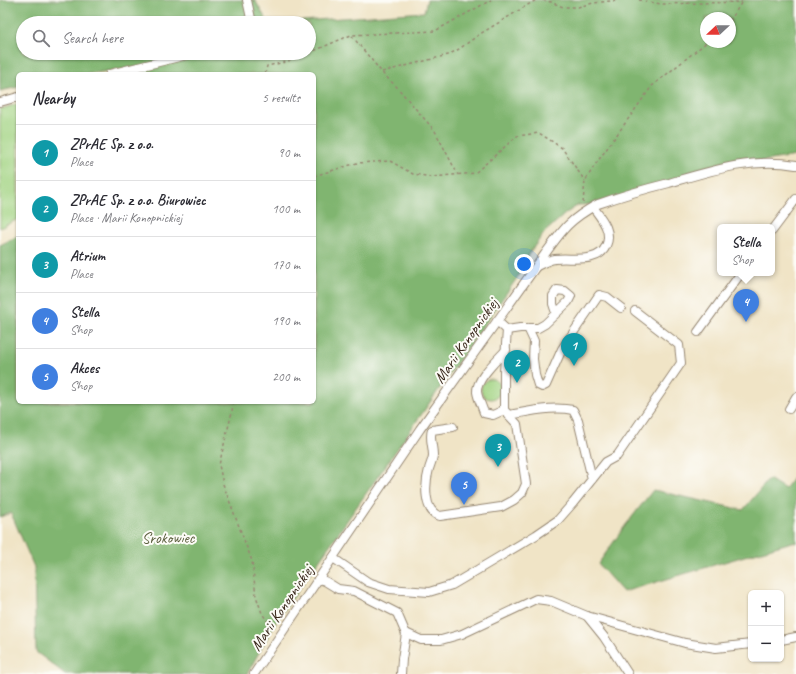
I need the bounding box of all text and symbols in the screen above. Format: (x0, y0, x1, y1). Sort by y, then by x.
north arrow (700, 12, 736, 48)
search box (16, 16, 316, 60)
icon: search (30, 27, 52, 49)
text: Search here (62, 29, 123, 48)
text: Nearby (32, 88, 75, 109)
text: 5 results (262, 90, 300, 106)
text: ZPrAE Sp. z o.o. (70, 135, 153, 154)
text: 1 (42, 145, 48, 161)
text: 90 m (278, 145, 300, 161)
text: Place (70, 154, 93, 170)
text: ZPrAE Sp. z o.o. Biurowiec (70, 191, 206, 210)
text: 2 (42, 201, 48, 217)
text: 100 m (272, 201, 300, 217)
text: Place · Marii Konopnickiej (70, 210, 182, 226)
popup (717, 224, 775, 276)
text: Stella (731, 233, 761, 252)
text: Atrium (70, 247, 105, 266)
text: Shop (731, 252, 754, 268)
your location (514, 254, 534, 274)
text: 3 (42, 257, 48, 273)
text: 170 m (272, 257, 300, 273)
text: Place (70, 266, 93, 282)
pin: 4 (733, 289, 759, 322)
street label: Marii Konopnickiej (429, 293, 504, 387)
text: Stella (70, 303, 99, 322)
text: 4 (42, 313, 48, 329)
text: 190 m (272, 313, 300, 329)
text: Shop (70, 322, 92, 338)
pin: 1 (561, 333, 587, 366)
pin: 2 (504, 350, 530, 383)
text: Akces (70, 359, 99, 378)
text: 5 (42, 369, 48, 385)
text: 200 m (272, 369, 300, 385)
text: Shop (70, 378, 92, 394)
pin: 3 (485, 434, 511, 467)
pin: 5 (451, 472, 477, 505)
park label: Srokowiec (142, 528, 196, 548)
street label: Marii Konopnickiej (246, 560, 319, 655)
map controls (748, 590, 784, 662)
button: + (748, 590, 784, 626)
button: − (748, 626, 784, 662)

